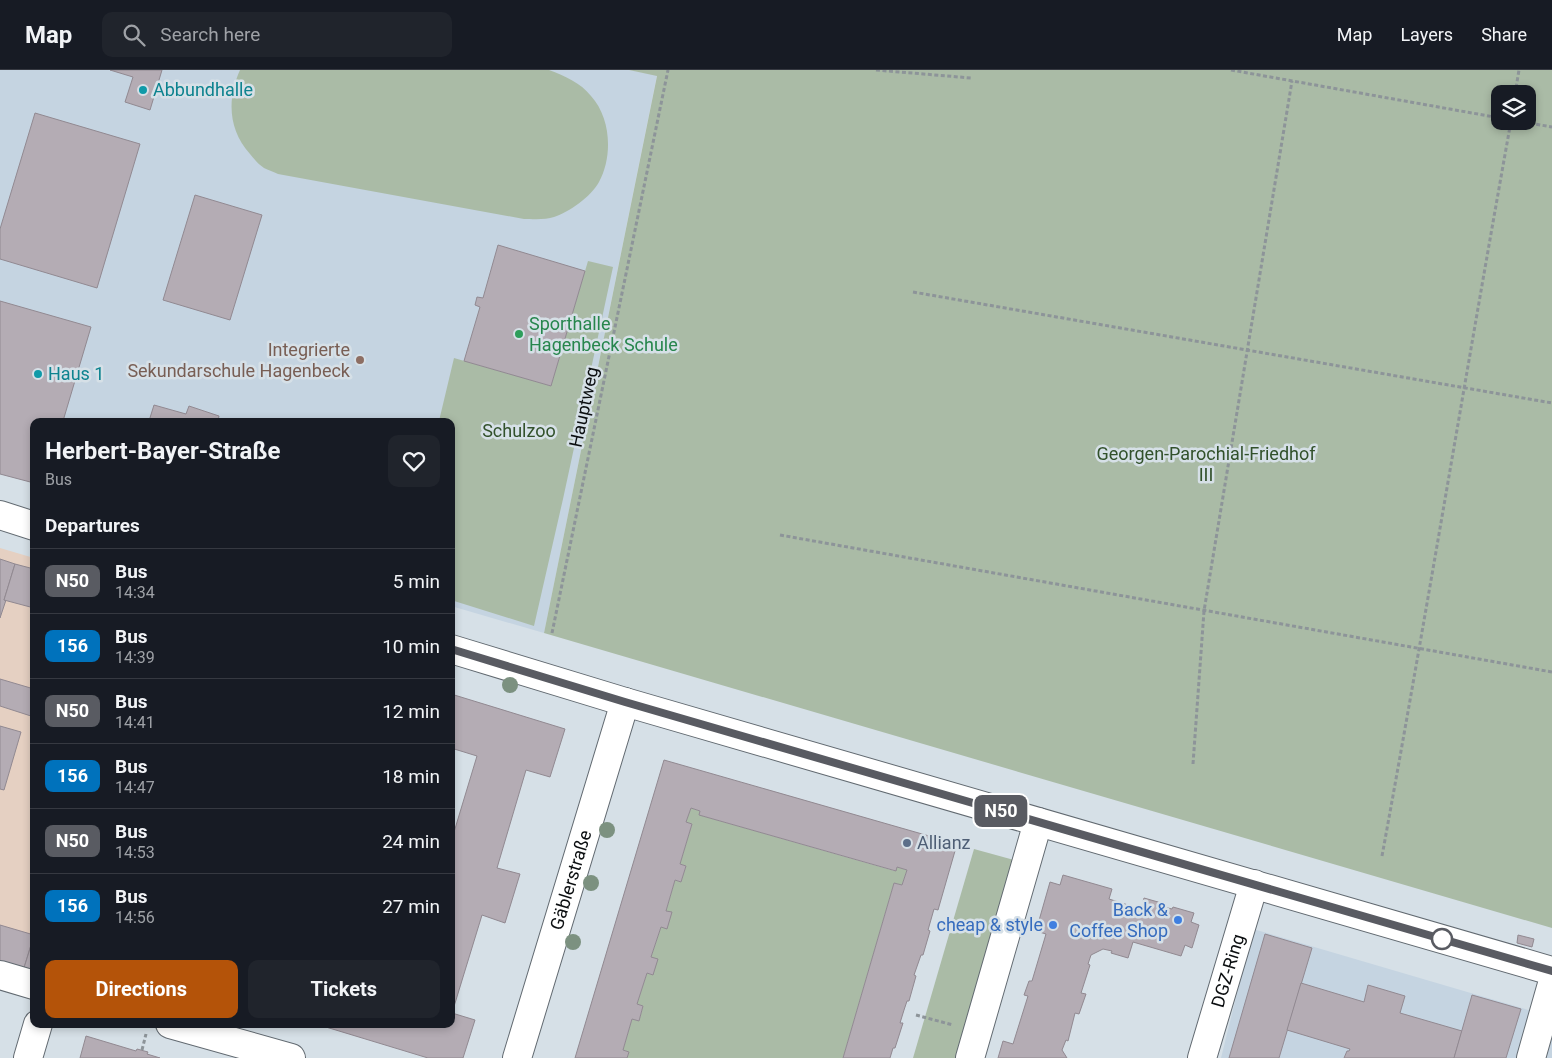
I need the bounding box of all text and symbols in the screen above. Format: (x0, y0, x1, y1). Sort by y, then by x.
search box (102, 12, 452, 57)
text: Map (25, 21, 72, 49)
icon: search (120, 21, 148, 49)
text: Search here (160, 23, 260, 46)
text: Map (1337, 24, 1372, 45)
text: Layers (1400, 24, 1453, 45)
text: Share (1481, 24, 1527, 45)
place label: Abbundhalle (153, 79, 253, 100)
marker: Abbundhalle (137, 84, 149, 96)
map controls (1491, 85, 1536, 130)
button: layers (1491, 85, 1536, 130)
place label: Sporthalle Hagenbeck Schule (529, 313, 678, 355)
marker: Sporthalle Hagenbeck Schule (513, 328, 525, 340)
place label: Integrierte Sekundarschule Hagenbeck (127, 339, 351, 381)
marker: Integrierte Sekundarschule Hagenbeck (354, 354, 366, 366)
place label: Haus 1 (48, 363, 104, 384)
street label: Hauptweg (565, 365, 602, 449)
marker: Haus 1 (32, 368, 44, 380)
park label: Schulzoo (482, 420, 556, 441)
button: heart (388, 435, 440, 487)
text: Herbert-Bayer-Straße (45, 437, 281, 465)
park label: Georgen-Parochial-Friedhof III (1097, 443, 1316, 485)
text: Bus (45, 470, 72, 489)
text: Departures (45, 514, 140, 537)
text: Bus (115, 560, 148, 583)
text: N50 (56, 570, 89, 591)
text: 5 min (393, 570, 440, 593)
text: 14:34 (115, 583, 155, 602)
text: Bus (115, 625, 148, 648)
text: 156 (57, 635, 88, 656)
text: 10 min (382, 635, 440, 658)
text: 14:39 (115, 648, 155, 667)
text: Bus (115, 690, 148, 713)
text: N50 (56, 700, 89, 721)
text: 12 min (382, 700, 440, 723)
text: 14:41 (115, 713, 155, 732)
text: Bus (115, 755, 148, 778)
text: 156 (57, 765, 88, 786)
text: 18 min (382, 765, 440, 788)
text: 14:47 (115, 778, 155, 797)
line badge: N50 (972, 795, 1030, 827)
text: N50 (984, 800, 1018, 821)
text: Bus (115, 820, 148, 843)
street label: Gäblerstraße (545, 827, 596, 932)
text: N50 (56, 830, 89, 851)
text: 24 min (382, 830, 440, 853)
place label: Allianz (917, 832, 971, 853)
marker: Allianz (901, 837, 913, 849)
text: 14:53 (115, 843, 155, 862)
text: Bus (115, 885, 148, 908)
text: 156 (57, 895, 88, 916)
text: 27 min (382, 895, 440, 918)
place label: Back & Coffee Shop (1069, 899, 1169, 941)
text: 14:56 (115, 908, 155, 927)
place label: cheap & style (936, 914, 1043, 935)
marker: Back & Coffee Shop (1172, 914, 1184, 926)
marker: cheap & style (1047, 919, 1059, 931)
unlabelled marker (1431, 928, 1453, 950)
street label: DGZ-Ring (1207, 932, 1248, 1010)
button: Directions (45, 960, 238, 1018)
button: Tickets (248, 960, 440, 1018)

